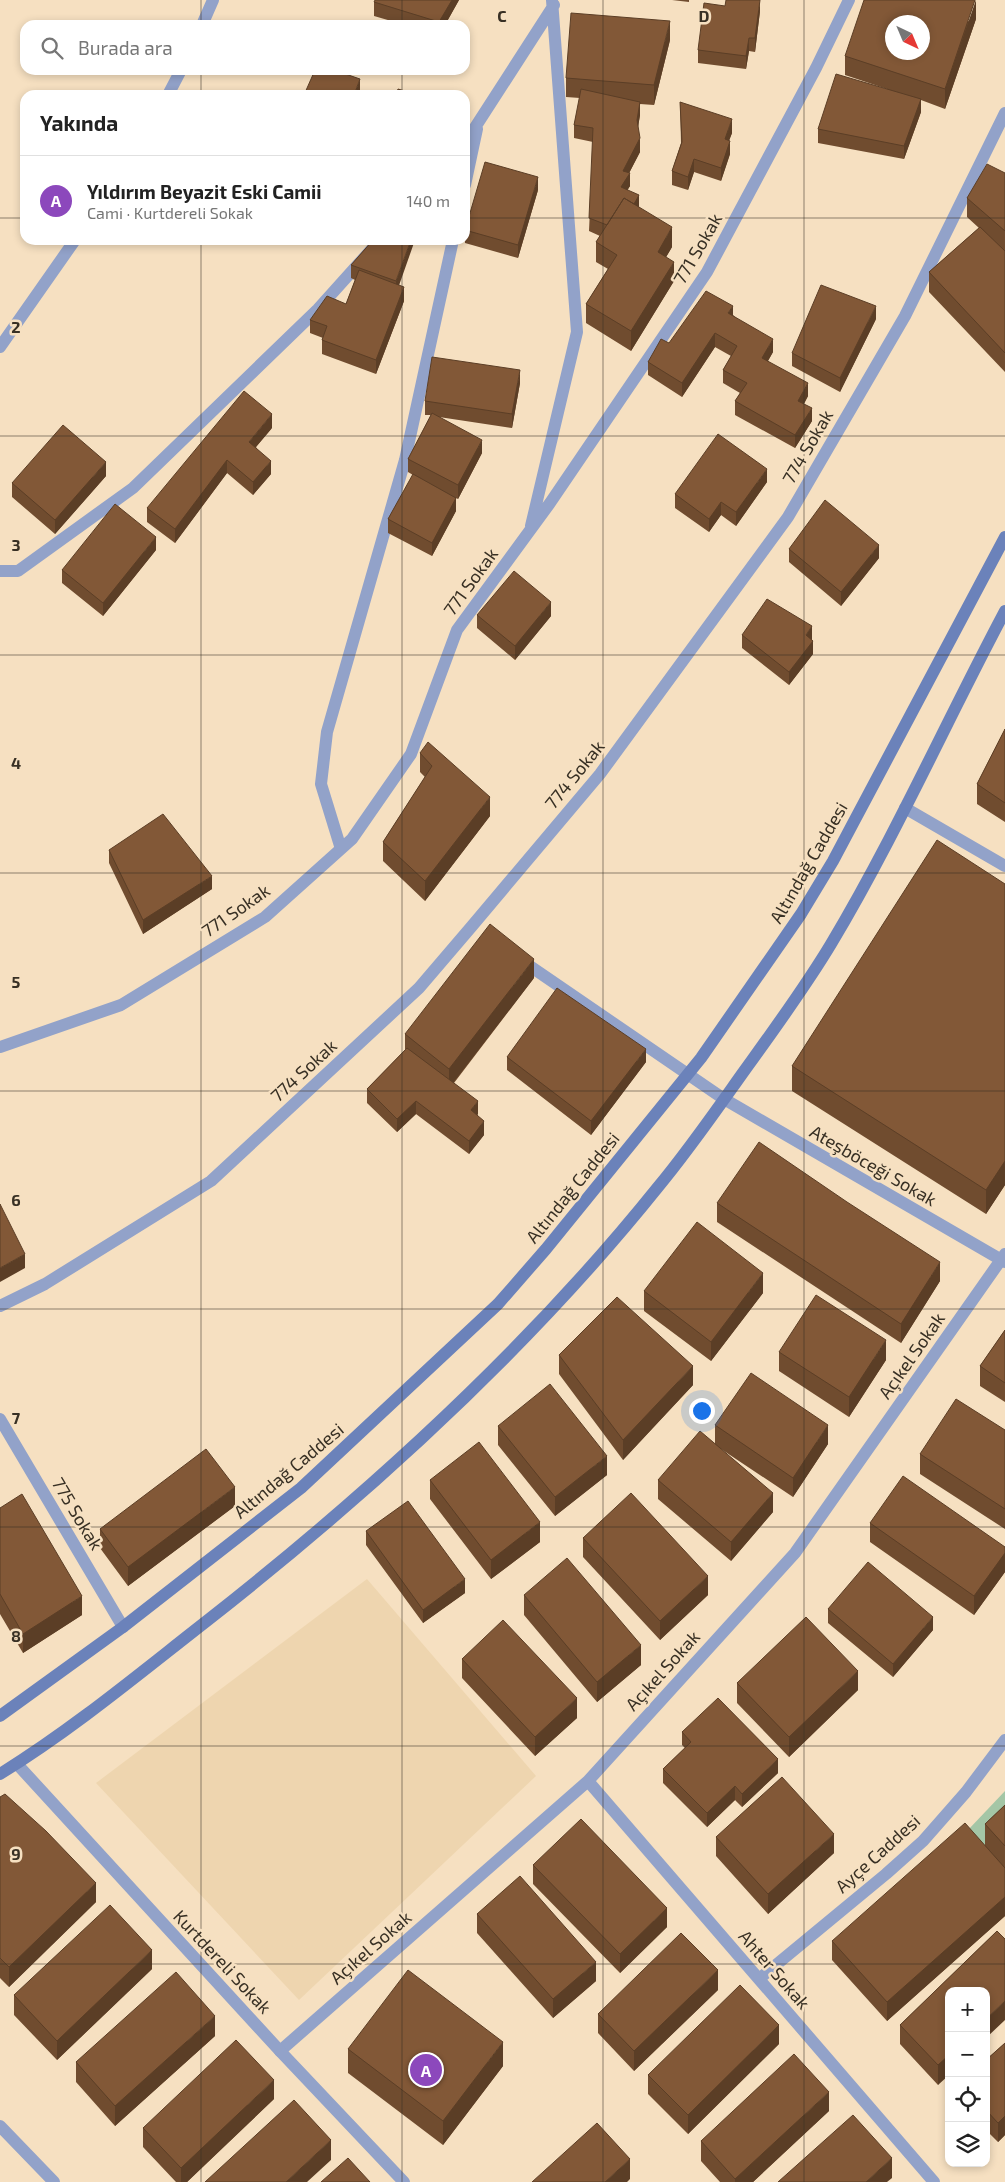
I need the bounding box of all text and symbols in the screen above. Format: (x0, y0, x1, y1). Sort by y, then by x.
text: C (497, 6, 507, 25)
text: D (699, 6, 710, 25)
north arrow (885, 15, 930, 60)
search box (20, 20, 470, 75)
icon: search (38, 34, 66, 62)
text: Burada ara (78, 36, 173, 59)
text: Yakında (40, 110, 118, 135)
text: Yıldırım Beyazit Eski Camii (87, 180, 322, 203)
text: A (51, 191, 61, 210)
text: 140 m (407, 191, 450, 210)
text: Cami · Kurtdereli Sokak (87, 203, 253, 222)
street label: 771 Sokak (668, 209, 726, 288)
text: 2 (11, 317, 21, 336)
street label: 774 Sokak (777, 405, 837, 488)
text: 3 (11, 535, 21, 554)
street label: 771 Sokak (438, 543, 502, 619)
street label: 774 Sokak (540, 736, 609, 813)
text: 4 (11, 753, 21, 772)
street label: Altındağ Caddesi (764, 798, 852, 927)
street label: 771 Sokak (197, 879, 274, 942)
text: 5 (12, 972, 21, 991)
street label: 774 Sokak (266, 1034, 341, 1106)
street label: Ateşböceği Sokak (806, 1120, 941, 1211)
street label: Altındağ Caddesi (521, 1127, 624, 1247)
text: 6 (11, 1190, 21, 1209)
street label: Açıkel Sokak (873, 1308, 950, 1403)
your location (689, 1398, 715, 1424)
text: 7 (12, 1408, 21, 1427)
street label: Altındağ Caddesi (229, 1418, 348, 1523)
street label: 775 Sokak (48, 1473, 108, 1554)
text: 8 (11, 1626, 21, 1645)
street label: Açıkel Sokak (620, 1626, 705, 1716)
street label: Ayçe Caddesi (830, 1809, 925, 1898)
text: 9 (11, 1844, 21, 1863)
street label: Kurtdereli Sokak (169, 1905, 276, 2018)
street label: Açıkel Sokak (325, 1906, 416, 1989)
street label: Ahter Sokak (734, 1925, 815, 2013)
map controls (945, 1987, 990, 2167)
button: + (945, 1987, 990, 2032)
button: − (945, 2032, 990, 2077)
pin: A (410, 2051, 442, 2089)
button: locate (945, 2077, 990, 2122)
button: layers (945, 2122, 990, 2167)

